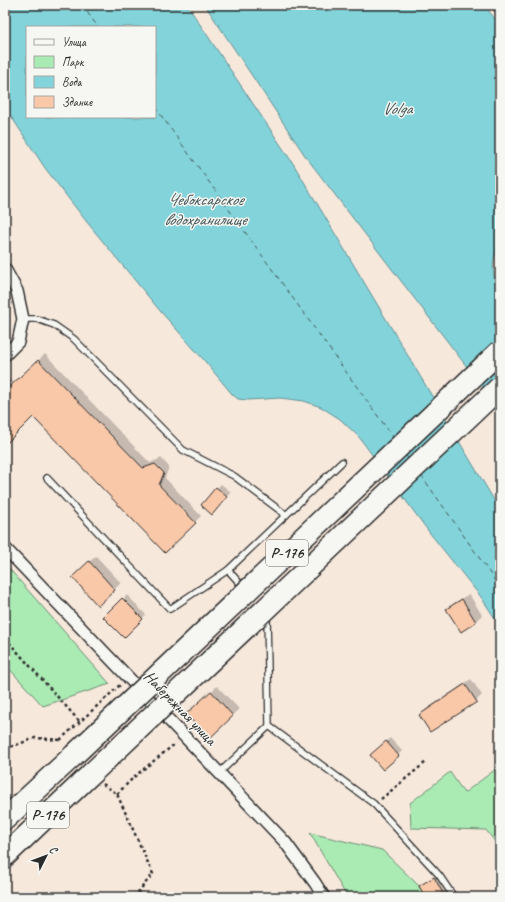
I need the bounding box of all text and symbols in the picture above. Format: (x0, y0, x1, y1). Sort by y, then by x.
legend (26, 26, 156, 118)
text: Улица (62, 34, 87, 50)
text: Парк (62, 54, 85, 70)
text: Вода (62, 74, 83, 90)
text: Здание (62, 94, 93, 110)
water label: Volga (382, 98, 414, 119)
water label: Чебоксарское водохранилище (164, 189, 249, 230)
road number: Р-176 (266, 540, 308, 566)
street label: Набережная улица (139, 667, 222, 751)
road number: Р-176 (27, 802, 69, 828)
north arrow (26, 836, 66, 876)
text: С (46, 843, 62, 857)

